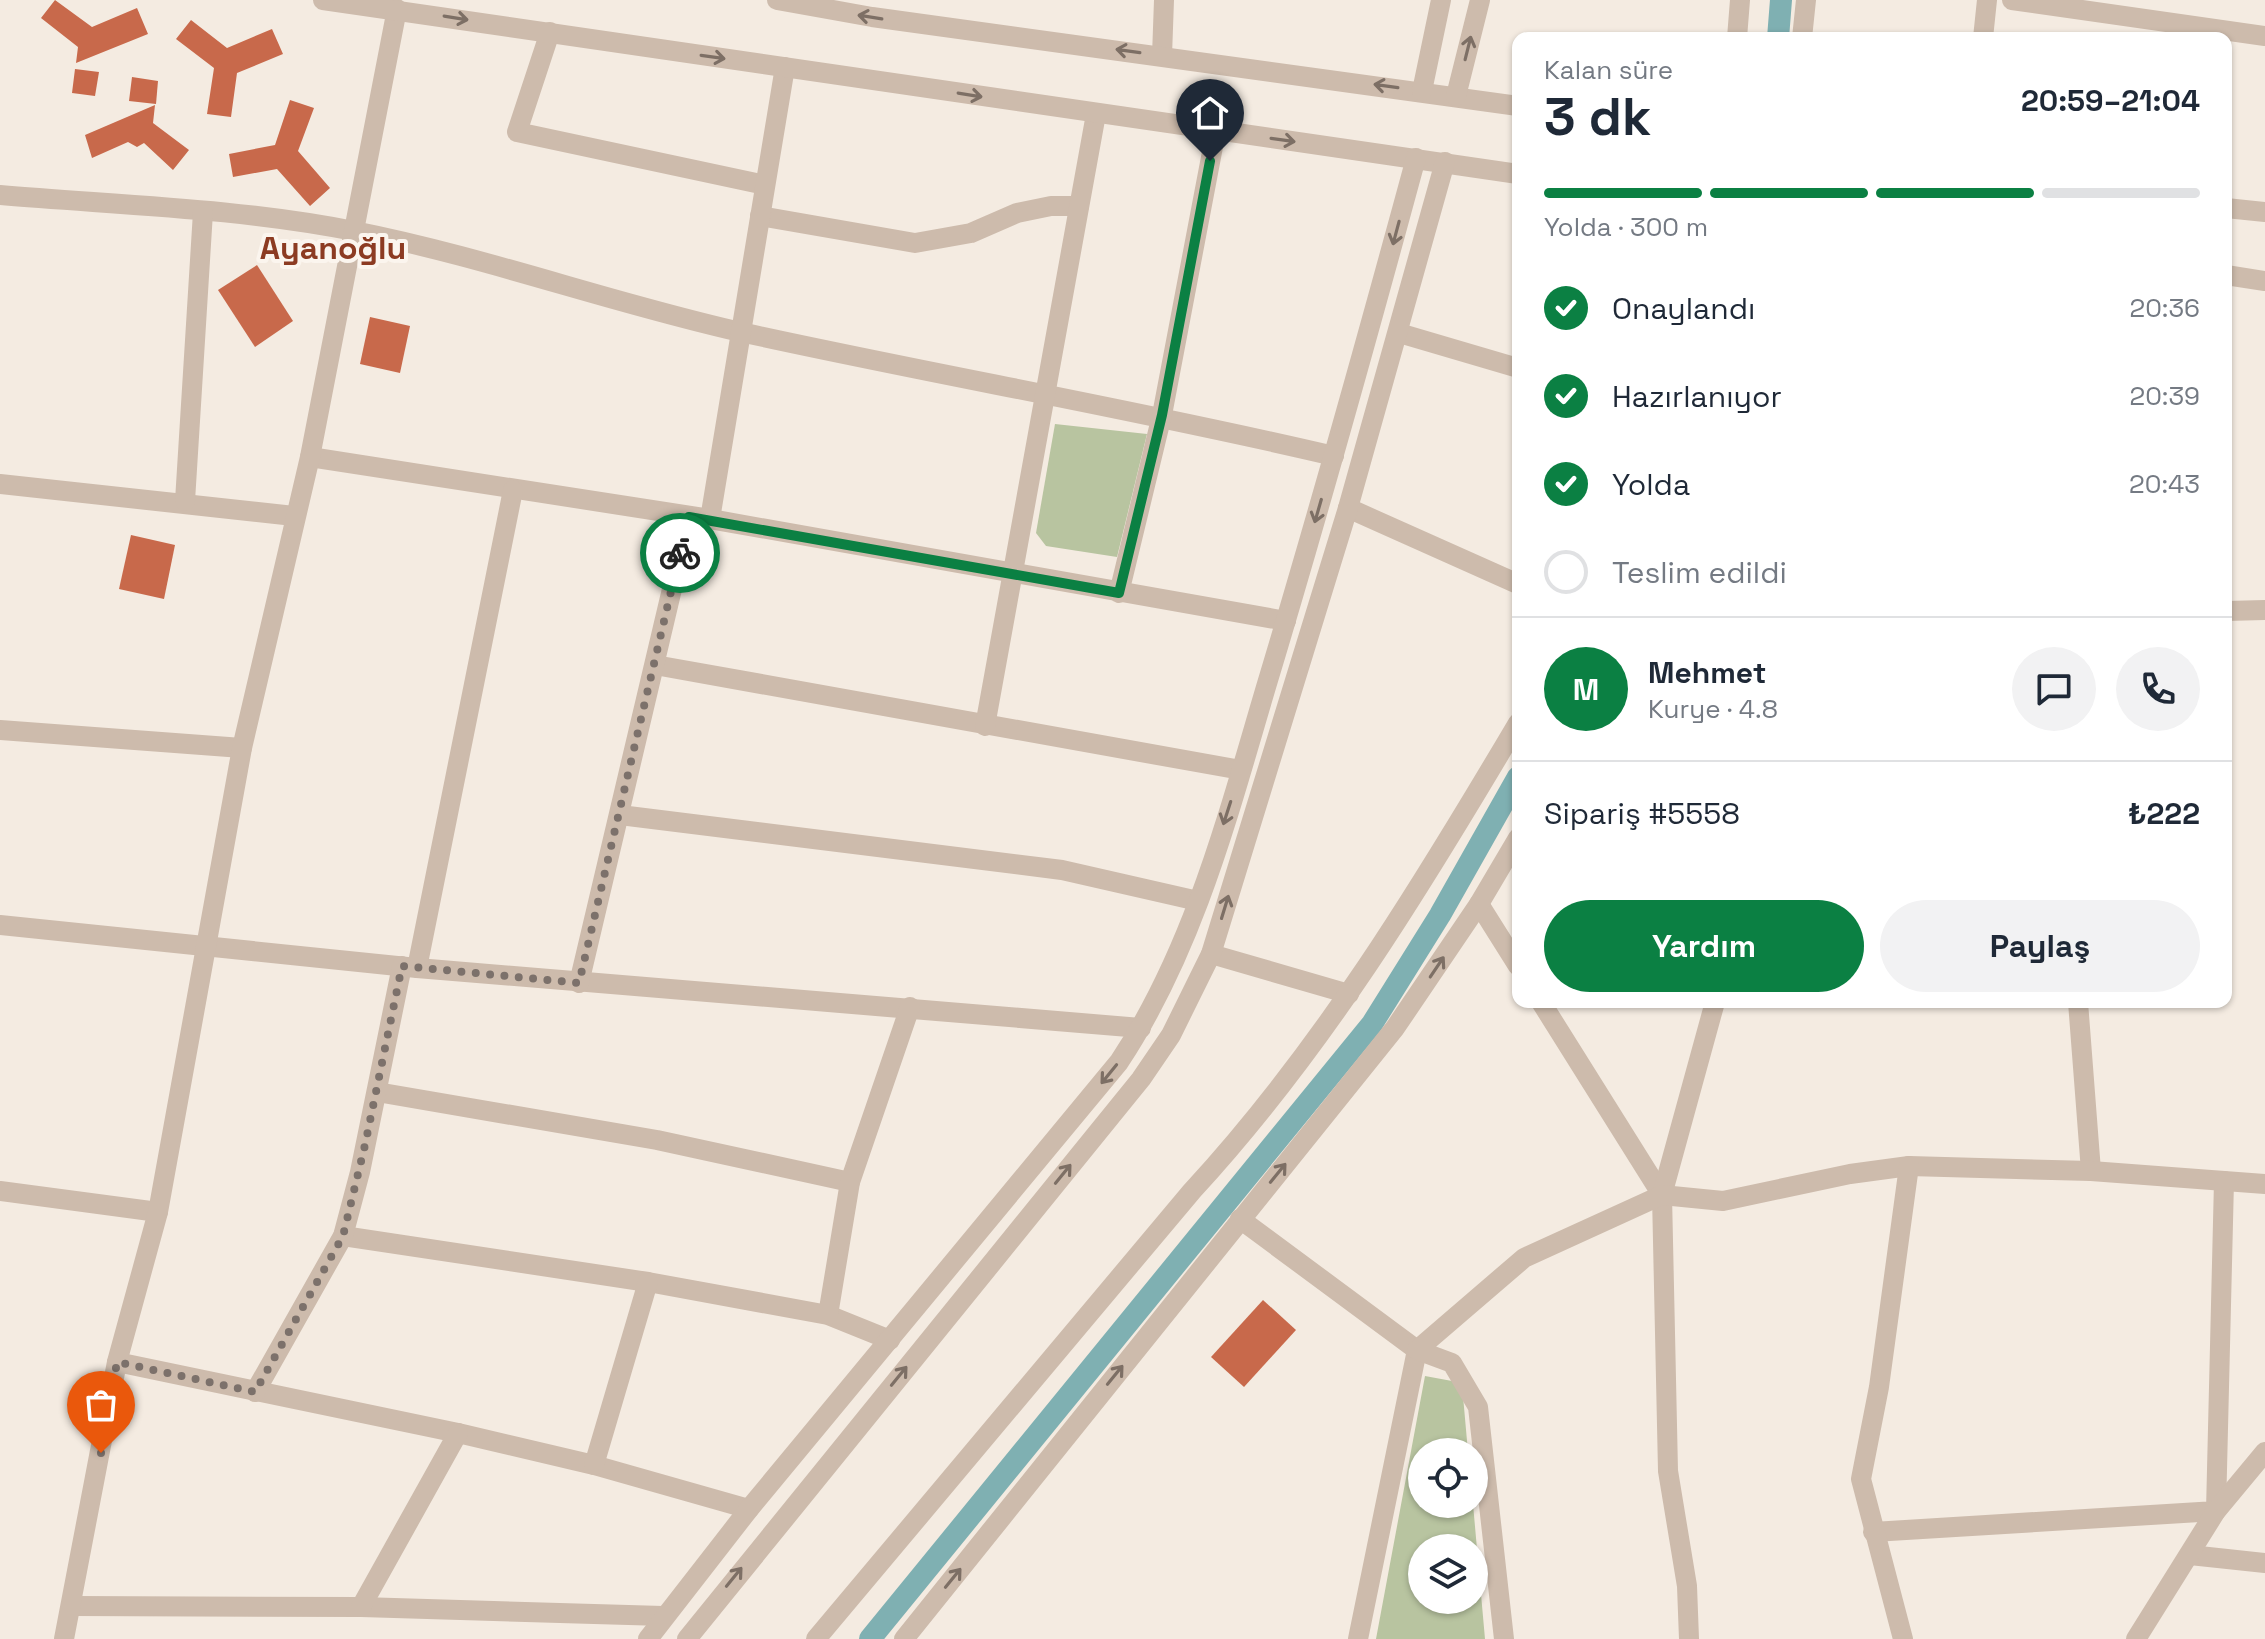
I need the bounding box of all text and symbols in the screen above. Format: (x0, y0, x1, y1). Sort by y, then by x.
one-way arrow (858, 9, 883, 24)
one-way arrow (443, 11, 468, 26)
one-way arrow (1461, 35, 1476, 61)
one-way arrow (1115, 44, 1142, 59)
one-way arrow (700, 50, 725, 65)
text: Kalan süre (1544, 53, 1673, 87)
one-way arrow (1373, 78, 1399, 93)
pin (1176, 79, 1244, 161)
text: 20:59–21:04 (2021, 81, 2200, 120)
text: 3 dk (1544, 84, 1651, 150)
one-way arrow (957, 88, 982, 103)
icon: home (1188, 91, 1232, 135)
one-way arrow (1270, 133, 1295, 148)
text: Yolda · 300 m (1544, 210, 1708, 244)
one-way arrow (1387, 220, 1402, 246)
district label: Ayanoğlu (260, 228, 406, 268)
icon: check (1544, 286, 1588, 330)
text: Onaylandı (1612, 289, 1755, 328)
text: 20:36 (2129, 291, 2200, 325)
icon: check (1544, 374, 1588, 418)
text: Hazırlanıyor (1612, 377, 1782, 416)
text: 20:39 (2129, 379, 2200, 413)
icon: check (1544, 462, 1588, 506)
text: Yolda (1612, 465, 1690, 504)
text: 20:43 (2129, 467, 2200, 501)
one-way arrow (1310, 497, 1325, 523)
courier (640, 513, 720, 593)
icon: bike (658, 531, 702, 575)
text: Teslim edildi (1612, 553, 1787, 592)
button: chat (2012, 647, 2096, 731)
button: phone (2116, 647, 2200, 731)
text: Mehmet (1648, 653, 1766, 692)
text: M (1573, 670, 1599, 709)
text: Kurye · 4.8 (1648, 692, 1778, 726)
text: Sipariş #5558 (1544, 794, 1740, 833)
text: ₺222 (2128, 794, 2200, 833)
one-way arrow (1219, 800, 1234, 825)
one-way arrow (1218, 894, 1233, 920)
button: Yardım (1544, 900, 1864, 992)
button: Paylaş (1880, 900, 2200, 992)
one-way arrow (1428, 956, 1445, 978)
one-way arrow (1100, 1063, 1118, 1084)
one-way arrow (1269, 1163, 1287, 1183)
one-way arrow (1054, 1165, 1072, 1185)
one-way arrow (1106, 1365, 1124, 1386)
one-way arrow (890, 1366, 907, 1387)
pin (67, 1371, 135, 1453)
icon: bag (79, 1383, 123, 1427)
map controls (1408, 1438, 1488, 1614)
button: locate (1408, 1438, 1488, 1518)
button: layers (1408, 1534, 1488, 1614)
one-way arrow (725, 1567, 743, 1588)
one-way arrow (944, 1568, 961, 1589)

